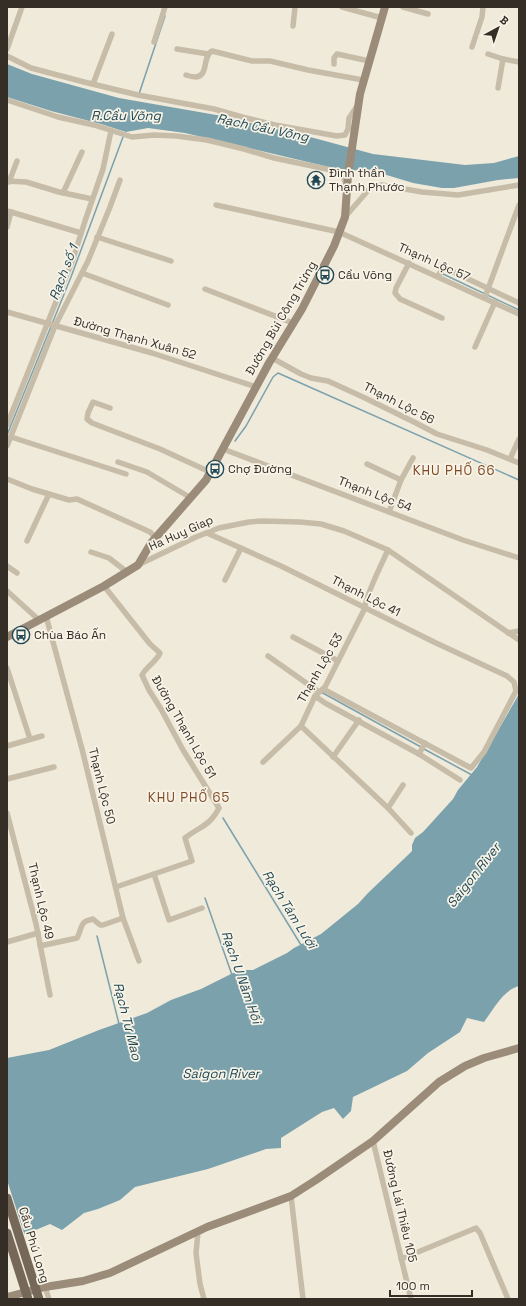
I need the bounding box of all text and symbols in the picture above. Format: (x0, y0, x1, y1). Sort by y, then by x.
north arrow (478, 8, 518, 48)
text: B (497, 13, 512, 28)
water label: R.Cầu Võng (91, 107, 162, 124)
water label: Rạch Cầu Võng (216, 109, 311, 146)
place label: Đình thần Thạnh Phước (329, 165, 405, 195)
temple icon: Đình thần Thạnh Phước (306, 170, 326, 190)
street label: Thạnh Lộc 57 (396, 239, 473, 285)
water label: Rạch số 1 (45, 240, 82, 302)
street label: Đường Bùi Công Trừng (242, 258, 320, 378)
bus stop icon: Cầu Võng (315, 265, 335, 285)
place label: Cầu Võng (338, 267, 392, 283)
street label: Đường Thạnh Xuân 52 (72, 313, 198, 363)
street label: Thạnh Lộc 56 (361, 378, 437, 428)
bus stop icon: Chợ Đường (205, 459, 225, 479)
place label: Chợ Đường (228, 461, 292, 477)
district label: KHU PHỐ 66 (413, 461, 495, 479)
street label: Thạnh Lộc 54 (336, 473, 415, 516)
street label: Ha Huy Giap (146, 512, 216, 554)
street label: Thạnh Lộc 41 (329, 572, 403, 620)
bus stop icon: Chùa Báo Ấn (11, 625, 31, 645)
place label: Chùa Báo Ấn (34, 627, 106, 643)
street label: Thạnh Lộc 53 (294, 630, 346, 706)
street label: Đường Thạnh Lộc 51 (148, 673, 220, 781)
street label: Thạnh Lộc 50 (85, 746, 119, 826)
district label: KHU PHỐ 65 (148, 788, 230, 806)
water label: Saigon River (443, 838, 505, 911)
street label: Thạnh Lộc 49 (24, 861, 58, 941)
water label: Rạch Tám Lưới (259, 867, 321, 953)
water label: Rạch U Năm Hối (218, 929, 266, 1027)
water label: Rạch Tư Mao (110, 981, 146, 1063)
water label: Saigon River (182, 1065, 262, 1082)
street label: Đường Lái Thiêu 105 (379, 1148, 421, 1264)
street label: Cầu Phú Long (15, 1205, 53, 1285)
scale bar (390, 1272, 472, 1298)
text: 100 m (396, 1278, 430, 1294)

